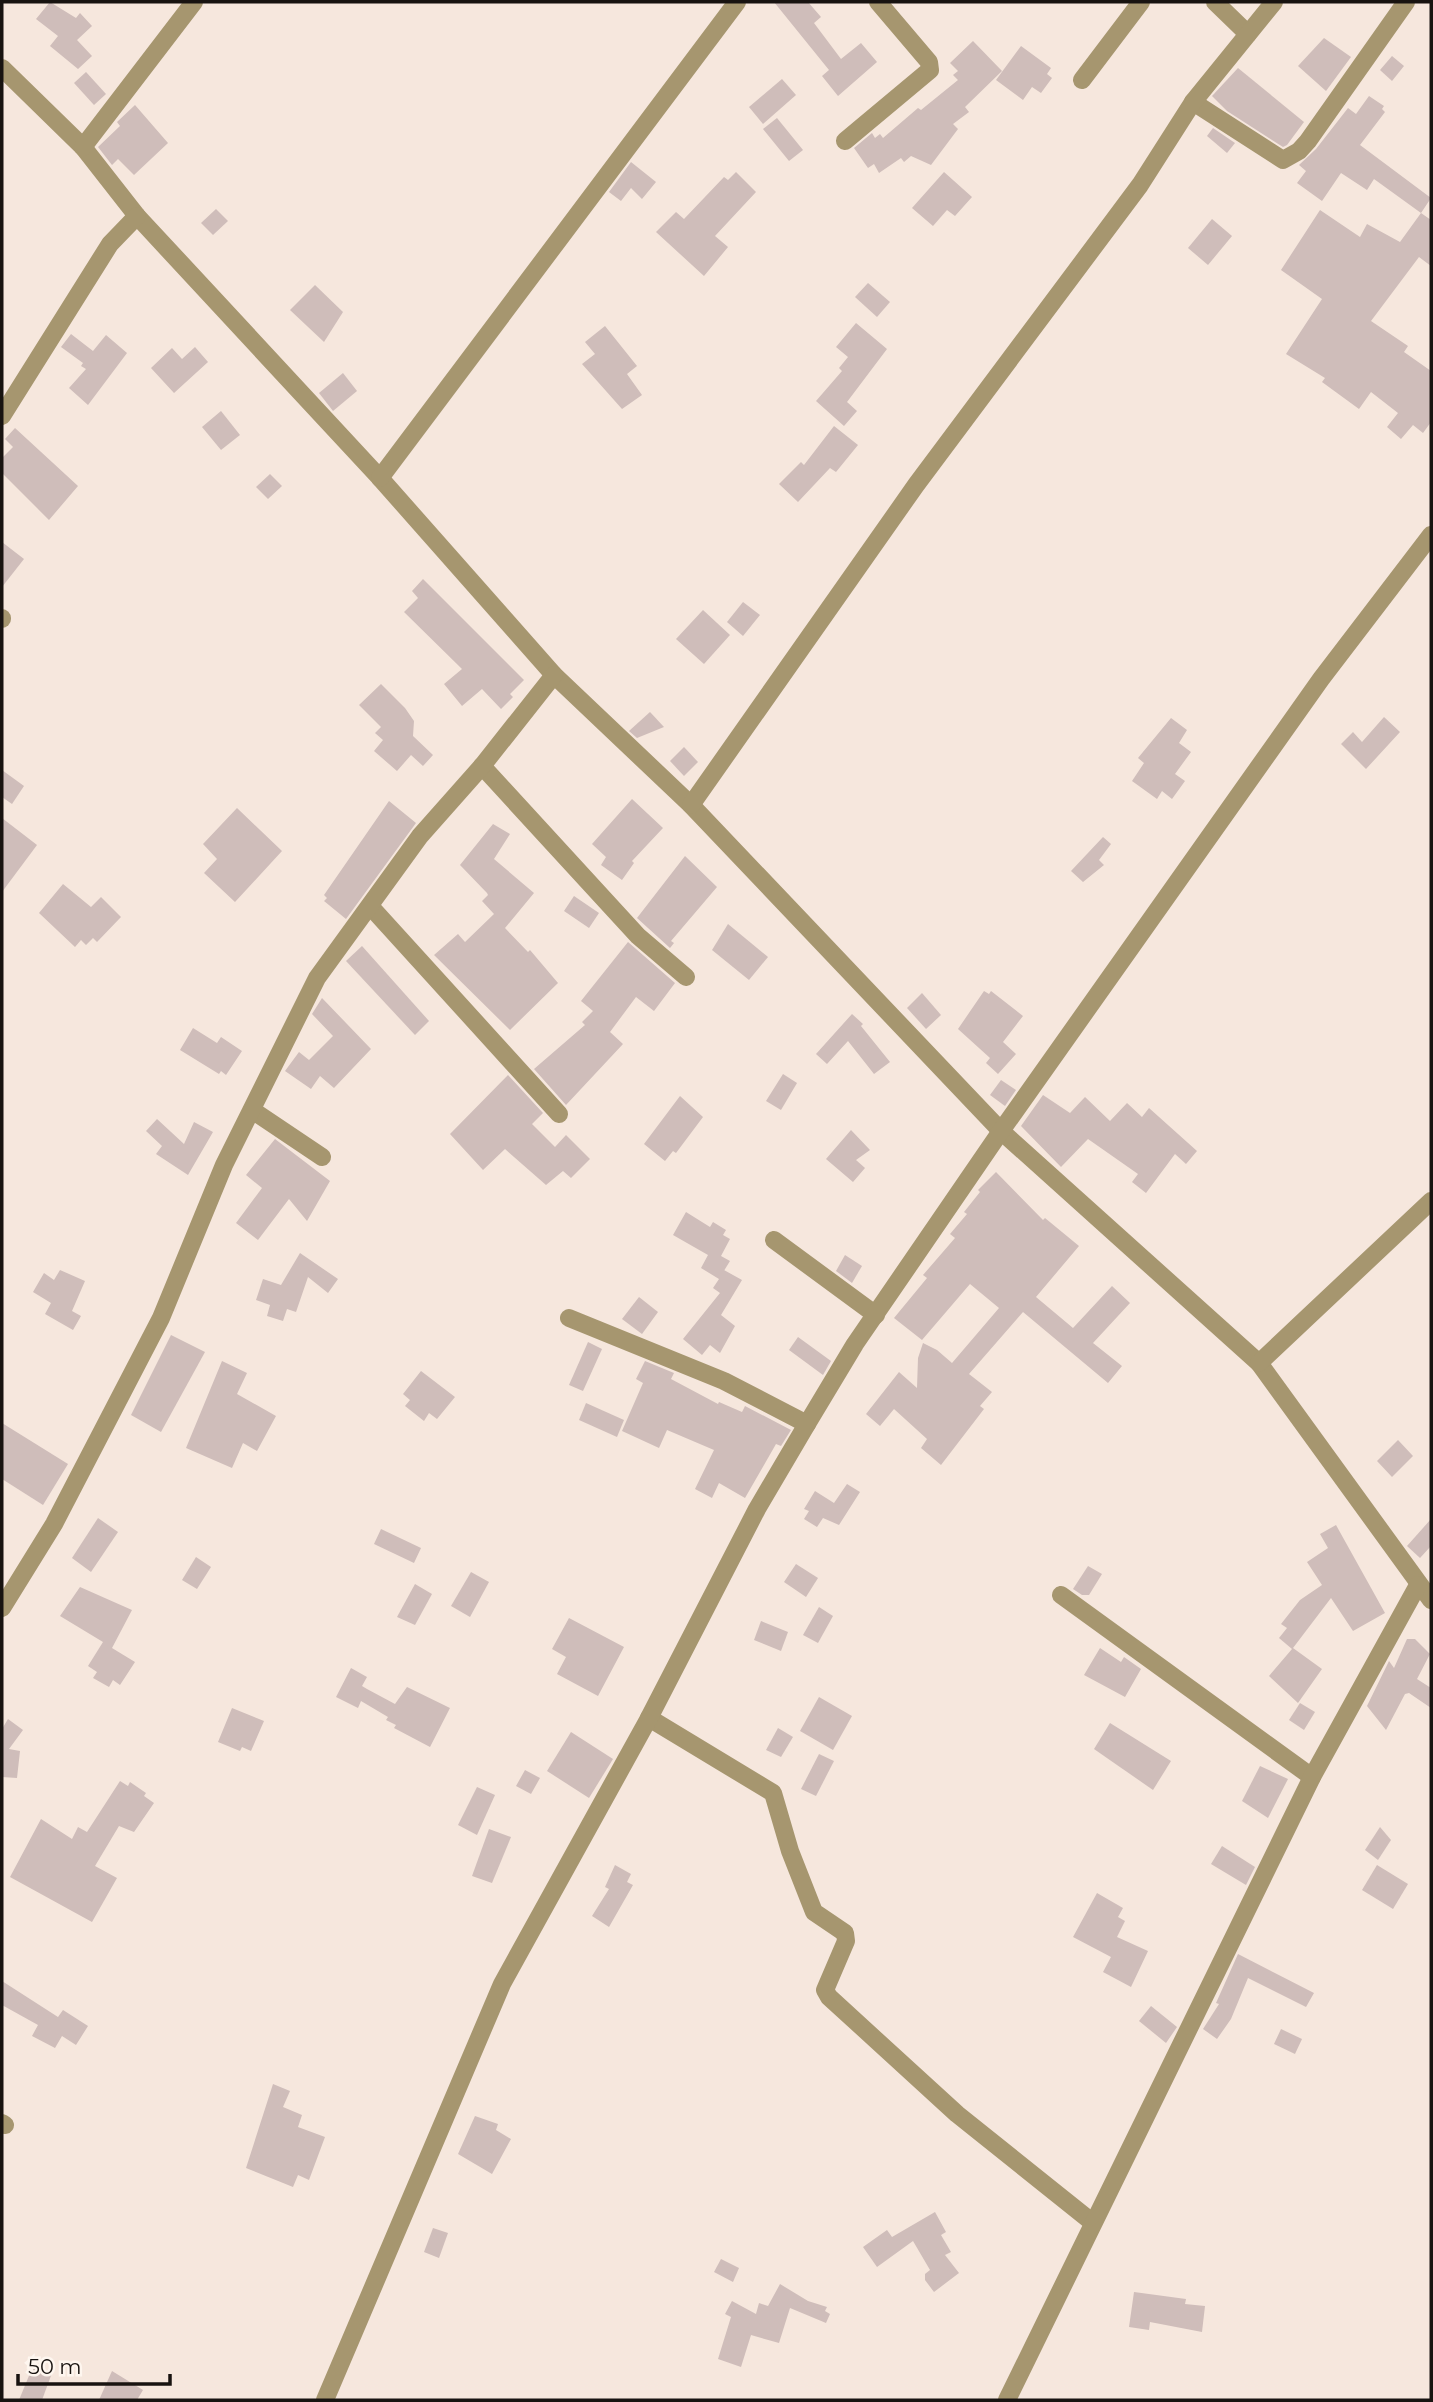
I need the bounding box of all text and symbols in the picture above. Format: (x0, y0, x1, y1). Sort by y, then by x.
scale bar (18, 2342, 170, 2386)
text: 50 m (28, 2354, 82, 2379)

